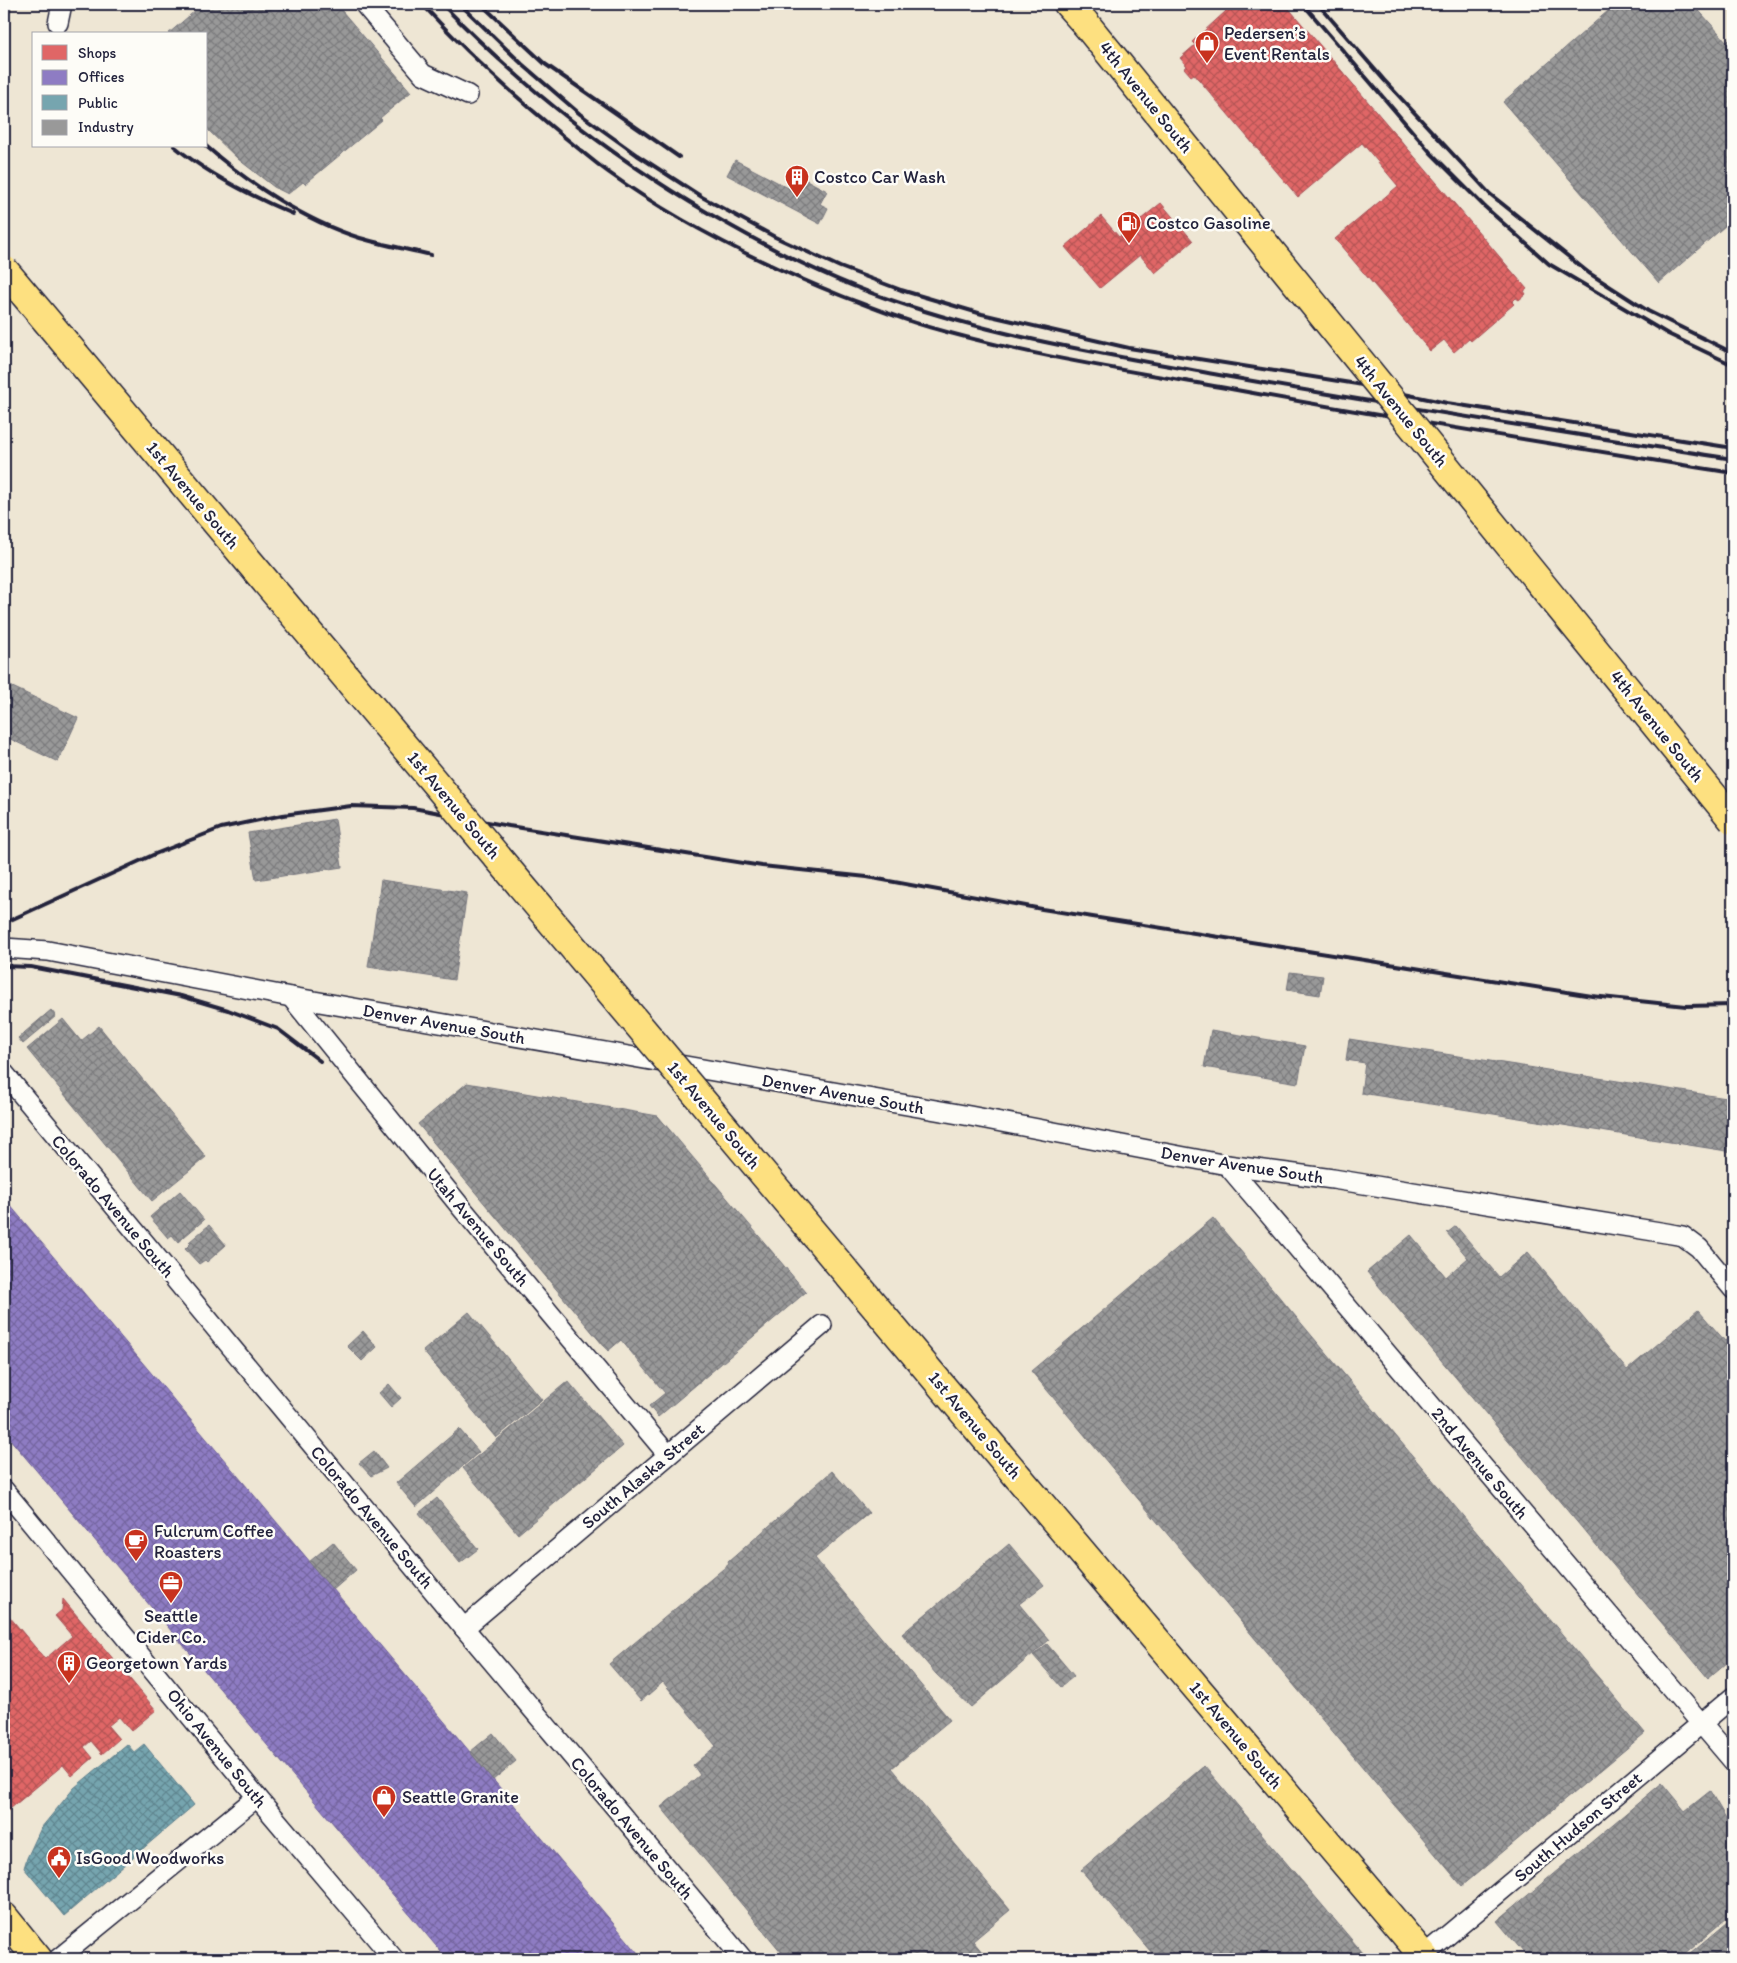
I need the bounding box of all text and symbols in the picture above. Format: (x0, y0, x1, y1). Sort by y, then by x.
place label: Pedersen’s Event Rentals (1224, 22, 1330, 65)
shop icon: Pedersen’s Event Rentals (1194, 30, 1220, 64)
legend (32, 32, 208, 148)
street label: 4th Avenue South (1094, 37, 1198, 157)
text: Shops (78, 44, 117, 62)
text: Offices (78, 68, 125, 86)
text: Public (78, 94, 118, 112)
text: Industry (78, 118, 134, 136)
building icon: Costco Car Wash (784, 164, 810, 198)
place label: Costco Car Wash (814, 166, 946, 188)
fuel station icon: Costco Gasoline (1116, 210, 1142, 244)
place label: Costco Gasoline (1146, 212, 1271, 234)
street label: 4th Avenue South (1349, 351, 1453, 471)
street label: 1st Avenue South (142, 437, 244, 553)
street label: 4th Avenue South (1605, 666, 1709, 786)
street label: 1st Avenue South (403, 747, 505, 863)
street label: Denver Avenue South (361, 999, 527, 1049)
street label: 1st Avenue South (663, 1057, 765, 1173)
street label: Denver Avenue South (760, 1069, 926, 1119)
street label: Colorado Avenue South (47, 1130, 179, 1282)
street label: Denver Avenue South (1159, 1141, 1325, 1189)
street label: Utah Avenue South (422, 1163, 534, 1291)
street label: 1st Avenue South (924, 1367, 1026, 1483)
street label: 2nd Avenue South (1427, 1402, 1533, 1524)
street label: South Alaska Street (577, 1418, 709, 1534)
street label: Colorado Avenue South (306, 1441, 438, 1593)
place label: Fulcrum Coffee Roasters (154, 1520, 273, 1563)
cafe icon: Fulcrum Coffee Roasters (123, 1528, 149, 1562)
office icon: Seattle Cider Co. (158, 1570, 184, 1604)
place label: Seattle Cider Co. (136, 1605, 206, 1648)
building icon: Georgetown Yards (56, 1650, 82, 1684)
place label: Georgetown Yards (86, 1652, 227, 1674)
street label: 1st Avenue South (1185, 1677, 1287, 1793)
street label: Ohio Avenue South (162, 1684, 272, 1812)
street label: Colorado Avenue South (566, 1752, 698, 1904)
street label: South Hudson Street (1510, 1767, 1647, 1887)
shop icon: Seattle Granite (371, 1784, 397, 1818)
place label: Seattle Granite (402, 1786, 519, 1808)
public building icon: IsGood Woodworks (46, 1845, 72, 1879)
place label: IsGood Woodworks (76, 1847, 224, 1869)

